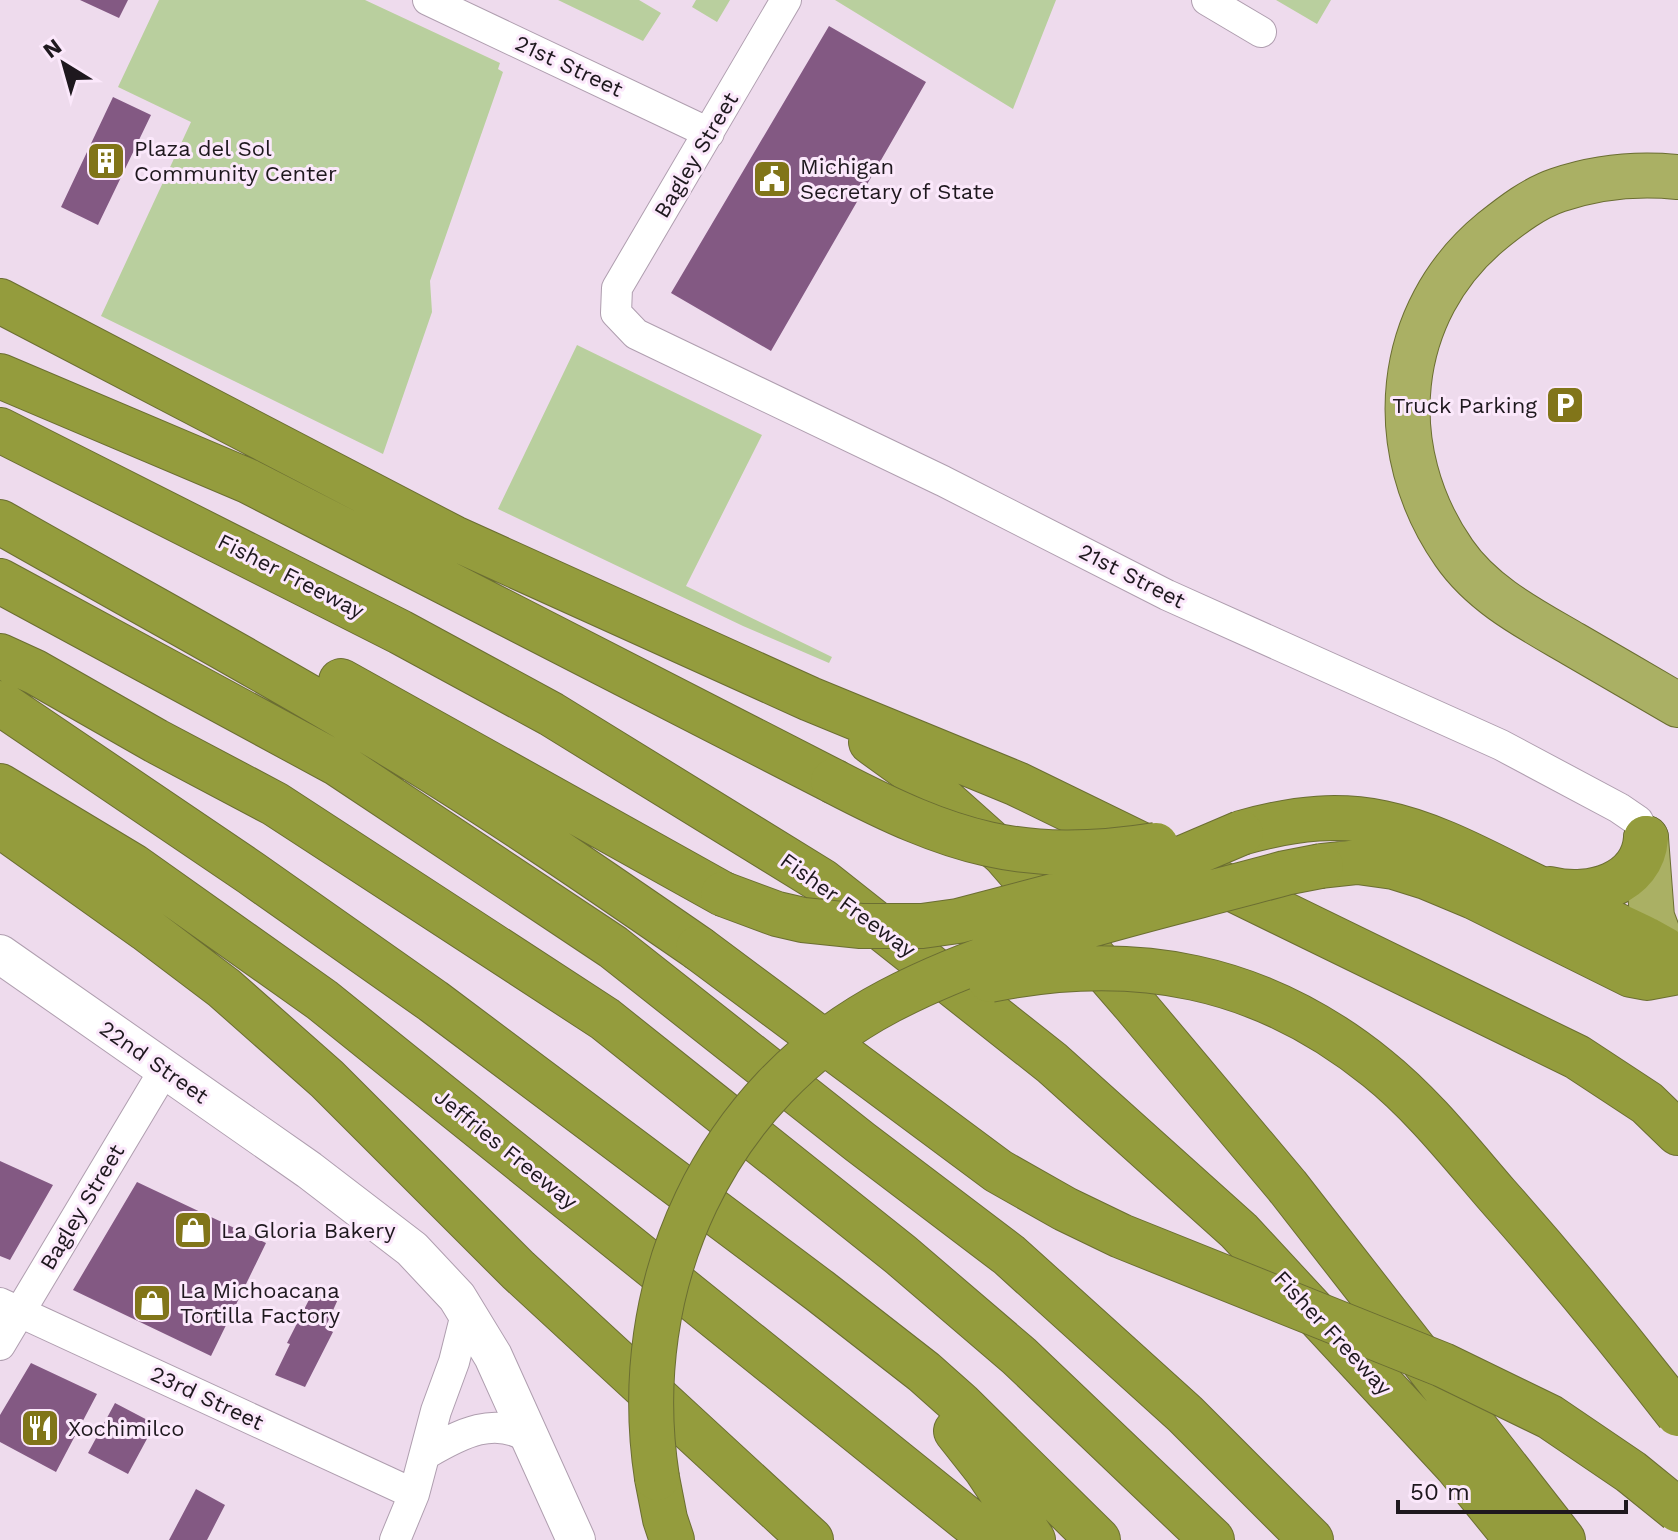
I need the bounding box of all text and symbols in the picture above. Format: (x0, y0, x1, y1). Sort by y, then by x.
north arrow (24, 24, 104, 104)
street label: 21st Street (511, 30, 627, 102)
text: N (38, 34, 66, 63)
street label: Bagley Street (649, 88, 743, 222)
place label: Plaza del Sol Community Center (134, 136, 337, 186)
building icon: Plaza del Sol Community Center (85, 140, 127, 182)
place label: Michigan Secretary of State (800, 154, 995, 204)
public building icon: Michigan Secretary of State (751, 158, 793, 200)
parking icon: Truck Parking (1544, 384, 1586, 426)
place label: Truck Parking (1392, 393, 1537, 418)
street label: Fisher Freeway (214, 528, 369, 624)
street label: 21st Street (1075, 539, 1189, 613)
street label: Fisher Freeway (776, 848, 921, 963)
street label: 22nd Street (95, 1015, 213, 1109)
street label: Jeffries Freeway (430, 1084, 583, 1215)
street label: Bagley Street (35, 1140, 129, 1274)
shop icon: La Gloria Bakery (172, 1209, 214, 1251)
place label: La Gloria Bakery (221, 1218, 396, 1243)
street label: Fisher Freeway (1269, 1266, 1397, 1401)
place label: La Michoacana Tortilla Factory (180, 1278, 341, 1328)
shop icon: La Michoacana Tortilla Factory (131, 1282, 173, 1324)
street label: 23rd Street (147, 1361, 267, 1435)
restaurant icon: Xochimilco (19, 1407, 61, 1449)
place label: Xochimilco (68, 1416, 184, 1441)
scale bar (1398, 1464, 1626, 1514)
text: 50 m (1410, 1478, 1470, 1506)

